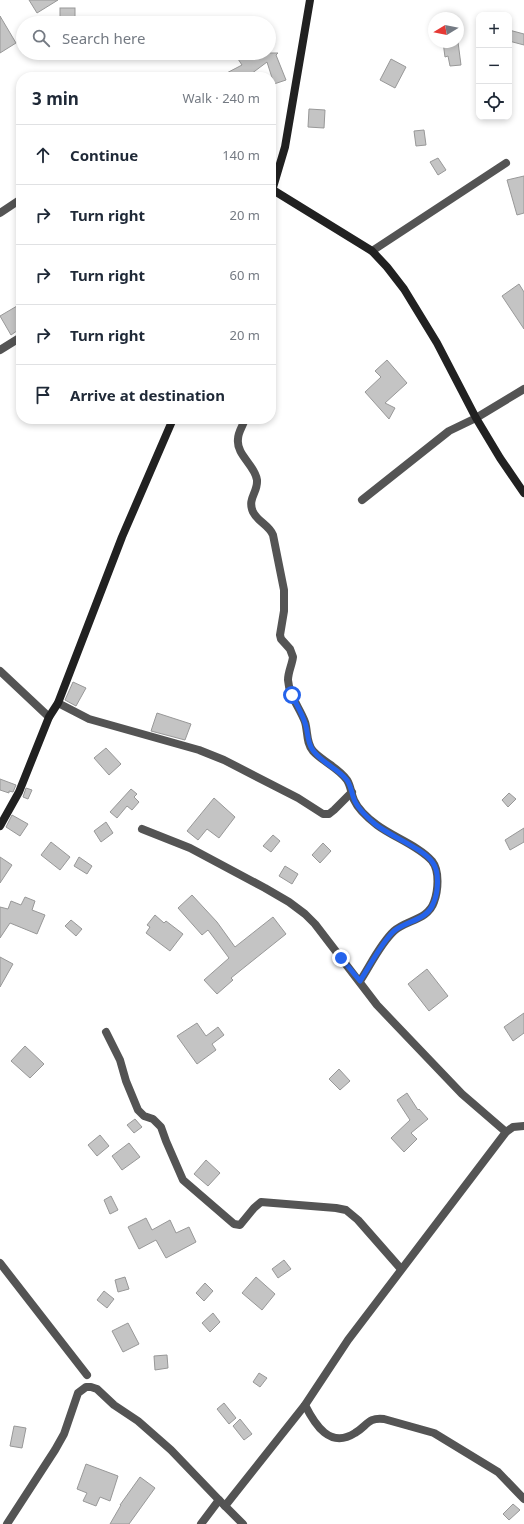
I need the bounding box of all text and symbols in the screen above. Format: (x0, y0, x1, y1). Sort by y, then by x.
north arrow (428, 12, 464, 48)
map controls (476, 12, 512, 120)
button: + (476, 12, 512, 48)
search box (16, 16, 276, 60)
icon: search (30, 27, 52, 49)
text: Search here (62, 28, 145, 48)
button: − (476, 48, 512, 84)
button: locate (476, 84, 512, 120)
text: 3 min (32, 87, 79, 110)
text: Walk · 240 m (182, 89, 260, 107)
icon: ahead (32, 144, 54, 166)
text: Continue (70, 145, 138, 165)
text: 140 m (222, 146, 260, 164)
icon: right (32, 204, 54, 226)
text: Turn right (70, 205, 145, 225)
text: 20 m (230, 206, 260, 224)
icon: right (32, 264, 54, 286)
text: Turn right (70, 265, 145, 285)
text: 60 m (230, 266, 260, 284)
icon: right (32, 324, 54, 346)
text: Turn right (70, 325, 145, 345)
text: 20 m (230, 326, 260, 344)
icon: arrive (32, 384, 54, 406)
text: Arrive at destination (70, 385, 225, 405)
route start (283, 686, 301, 704)
route end (332, 949, 350, 967)

